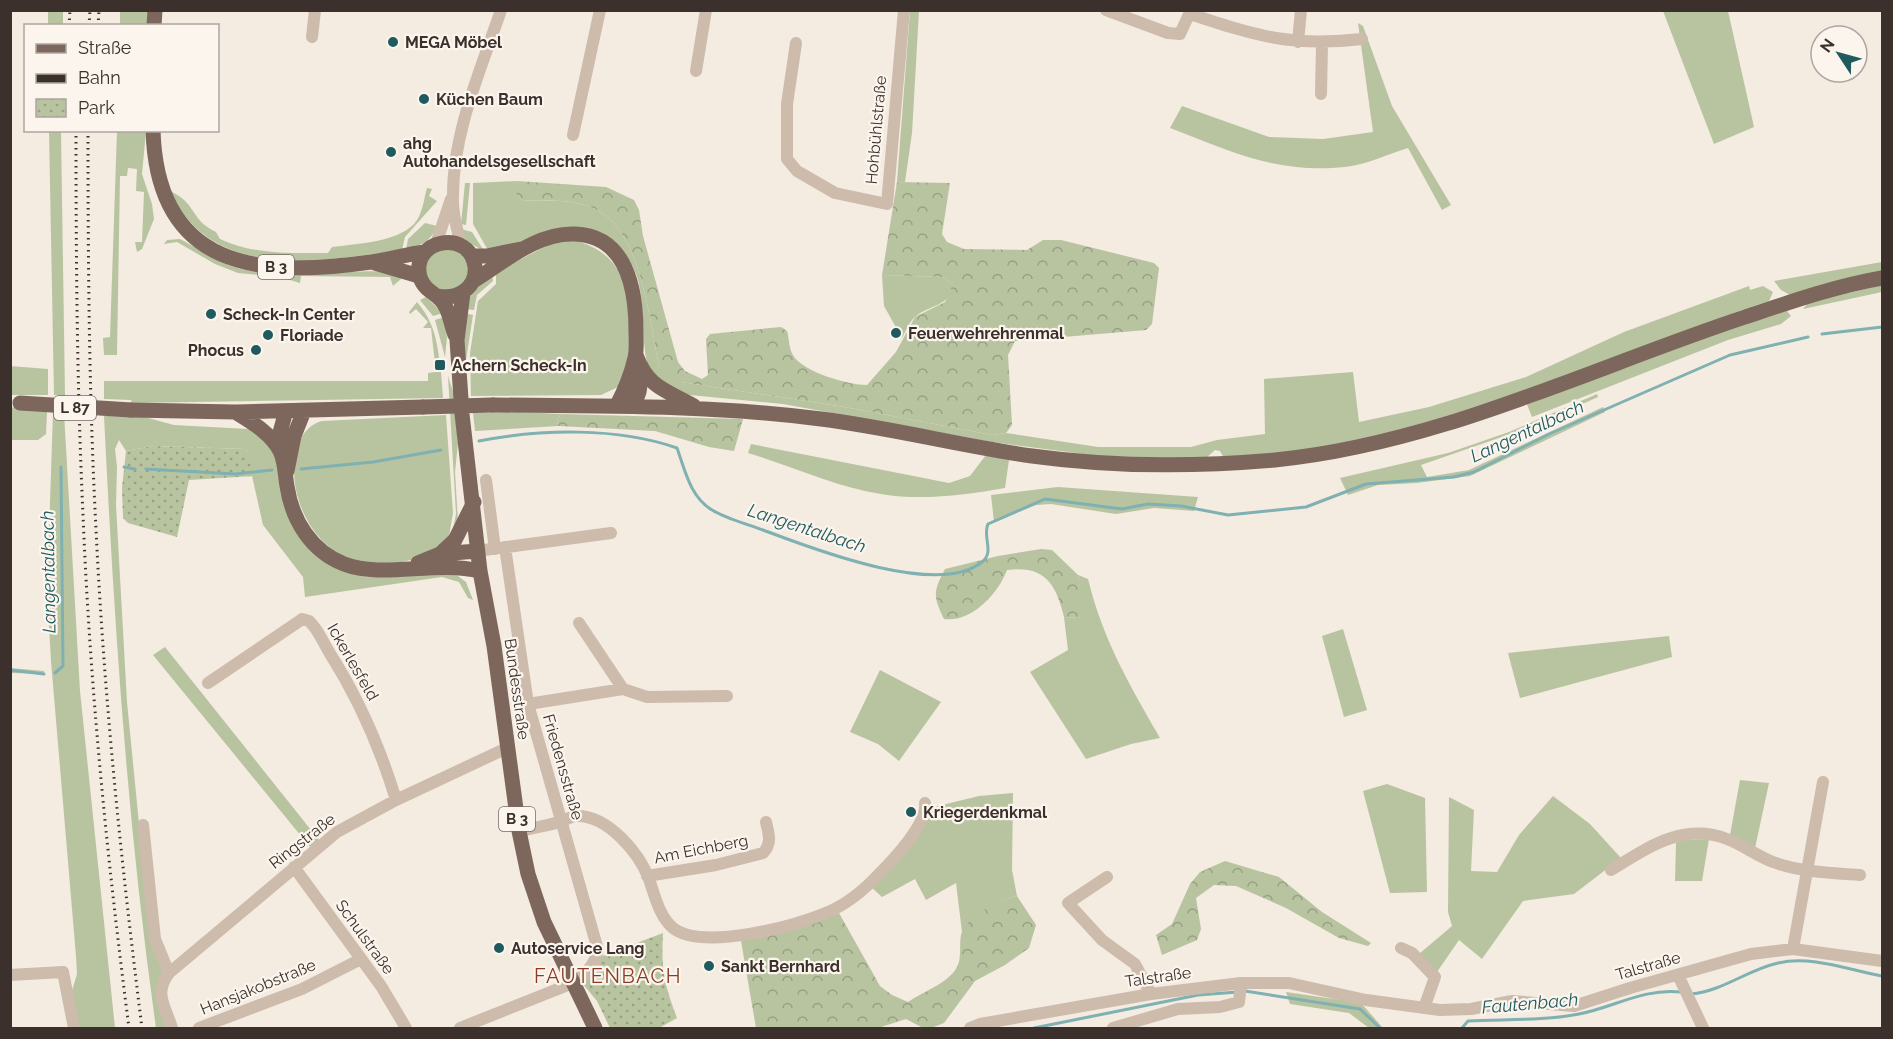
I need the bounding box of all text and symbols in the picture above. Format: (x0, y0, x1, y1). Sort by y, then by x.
legend (24, 24, 219, 132)
north arrow (1809, 24, 1869, 84)
place label: MEGA Möbel (405, 33, 503, 52)
marker: MEGA Möbel (386, 35, 400, 49)
text: N (1816, 35, 1839, 56)
text: Straße (78, 37, 132, 58)
text: Bahn (78, 67, 121, 88)
street label: Hohbühlstraße (862, 75, 890, 185)
place label: Küchen Baum (436, 90, 543, 109)
marker: Küchen Baum (417, 92, 431, 106)
text: Park (78, 97, 115, 118)
place label: ahg Autohandelsgesellschaft (403, 134, 596, 171)
marker: ahg Autohandelsgesellschaft (384, 145, 398, 159)
road number: B 3 (258, 255, 294, 279)
place label: Scheck-In Center (223, 305, 355, 324)
marker: Scheck-In Center (204, 307, 218, 321)
place label: Feuerwehrehrenmal (908, 324, 1065, 343)
place label: Floriade (280, 326, 344, 345)
marker: Feuerwehrehrenmal (889, 326, 903, 340)
marker: Floriade (261, 328, 275, 342)
place label: Phocus (188, 341, 244, 360)
marker: Phocus (249, 343, 263, 357)
place label: Achern Scheck-In (452, 356, 587, 375)
marker: Achern Scheck-In (433, 358, 447, 372)
road number: L 87 (54, 396, 96, 420)
water label: Langentalbach (1467, 396, 1587, 466)
water label: Langentalbach (745, 499, 869, 557)
water label: Langentalbach (36, 510, 60, 634)
street label: Ickerlesfeld (323, 620, 383, 704)
street label: Bundesstraße (500, 637, 534, 741)
street label: Friedensstraße (539, 712, 587, 822)
place label: Kriegerdenkmal (923, 803, 1048, 822)
marker: Kriegerdenkmal (904, 805, 918, 819)
road number: B 3 (499, 807, 535, 831)
street label: Ringstraße (265, 809, 339, 873)
street label: Am Eichberg (652, 831, 750, 867)
street label: Schulstraße (332, 896, 398, 978)
place label: Autoservice Lang (511, 939, 644, 958)
marker: Autoservice Lang (492, 941, 506, 955)
street label: Talstraße (1613, 948, 1683, 984)
street label: Hansjakobstraße (197, 955, 319, 1019)
place label: Sankt Bernhard (721, 957, 840, 976)
marker: Sankt Bernhard (702, 959, 716, 973)
street label: Talstraße (1124, 963, 1192, 991)
district label: FAUTENBACH (534, 964, 682, 988)
water label: Fautenbach (1481, 988, 1579, 1018)

